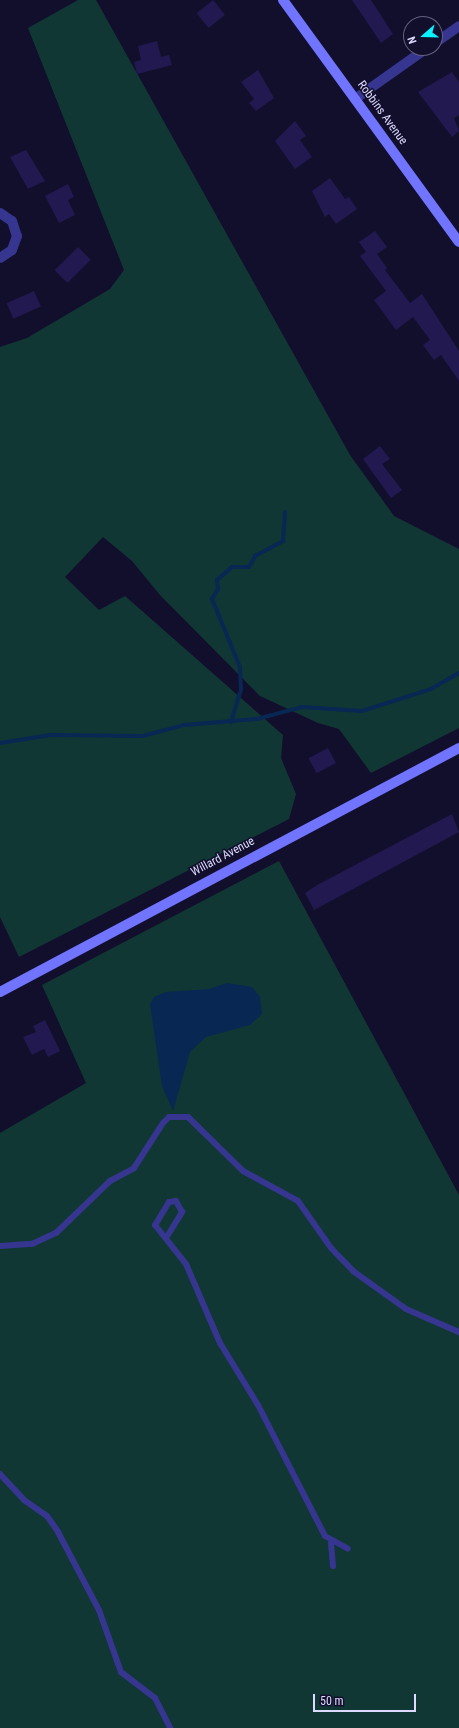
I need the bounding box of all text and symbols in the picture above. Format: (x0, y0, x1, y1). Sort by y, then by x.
north arrow (403, 16, 443, 56)
text: N (405, 35, 419, 45)
street label: Robbins Avenue (354, 78, 410, 148)
street label: Willard Avenue (189, 834, 257, 880)
scale bar (315, 1686, 418, 1712)
text: 50 m (320, 1694, 344, 1708)

